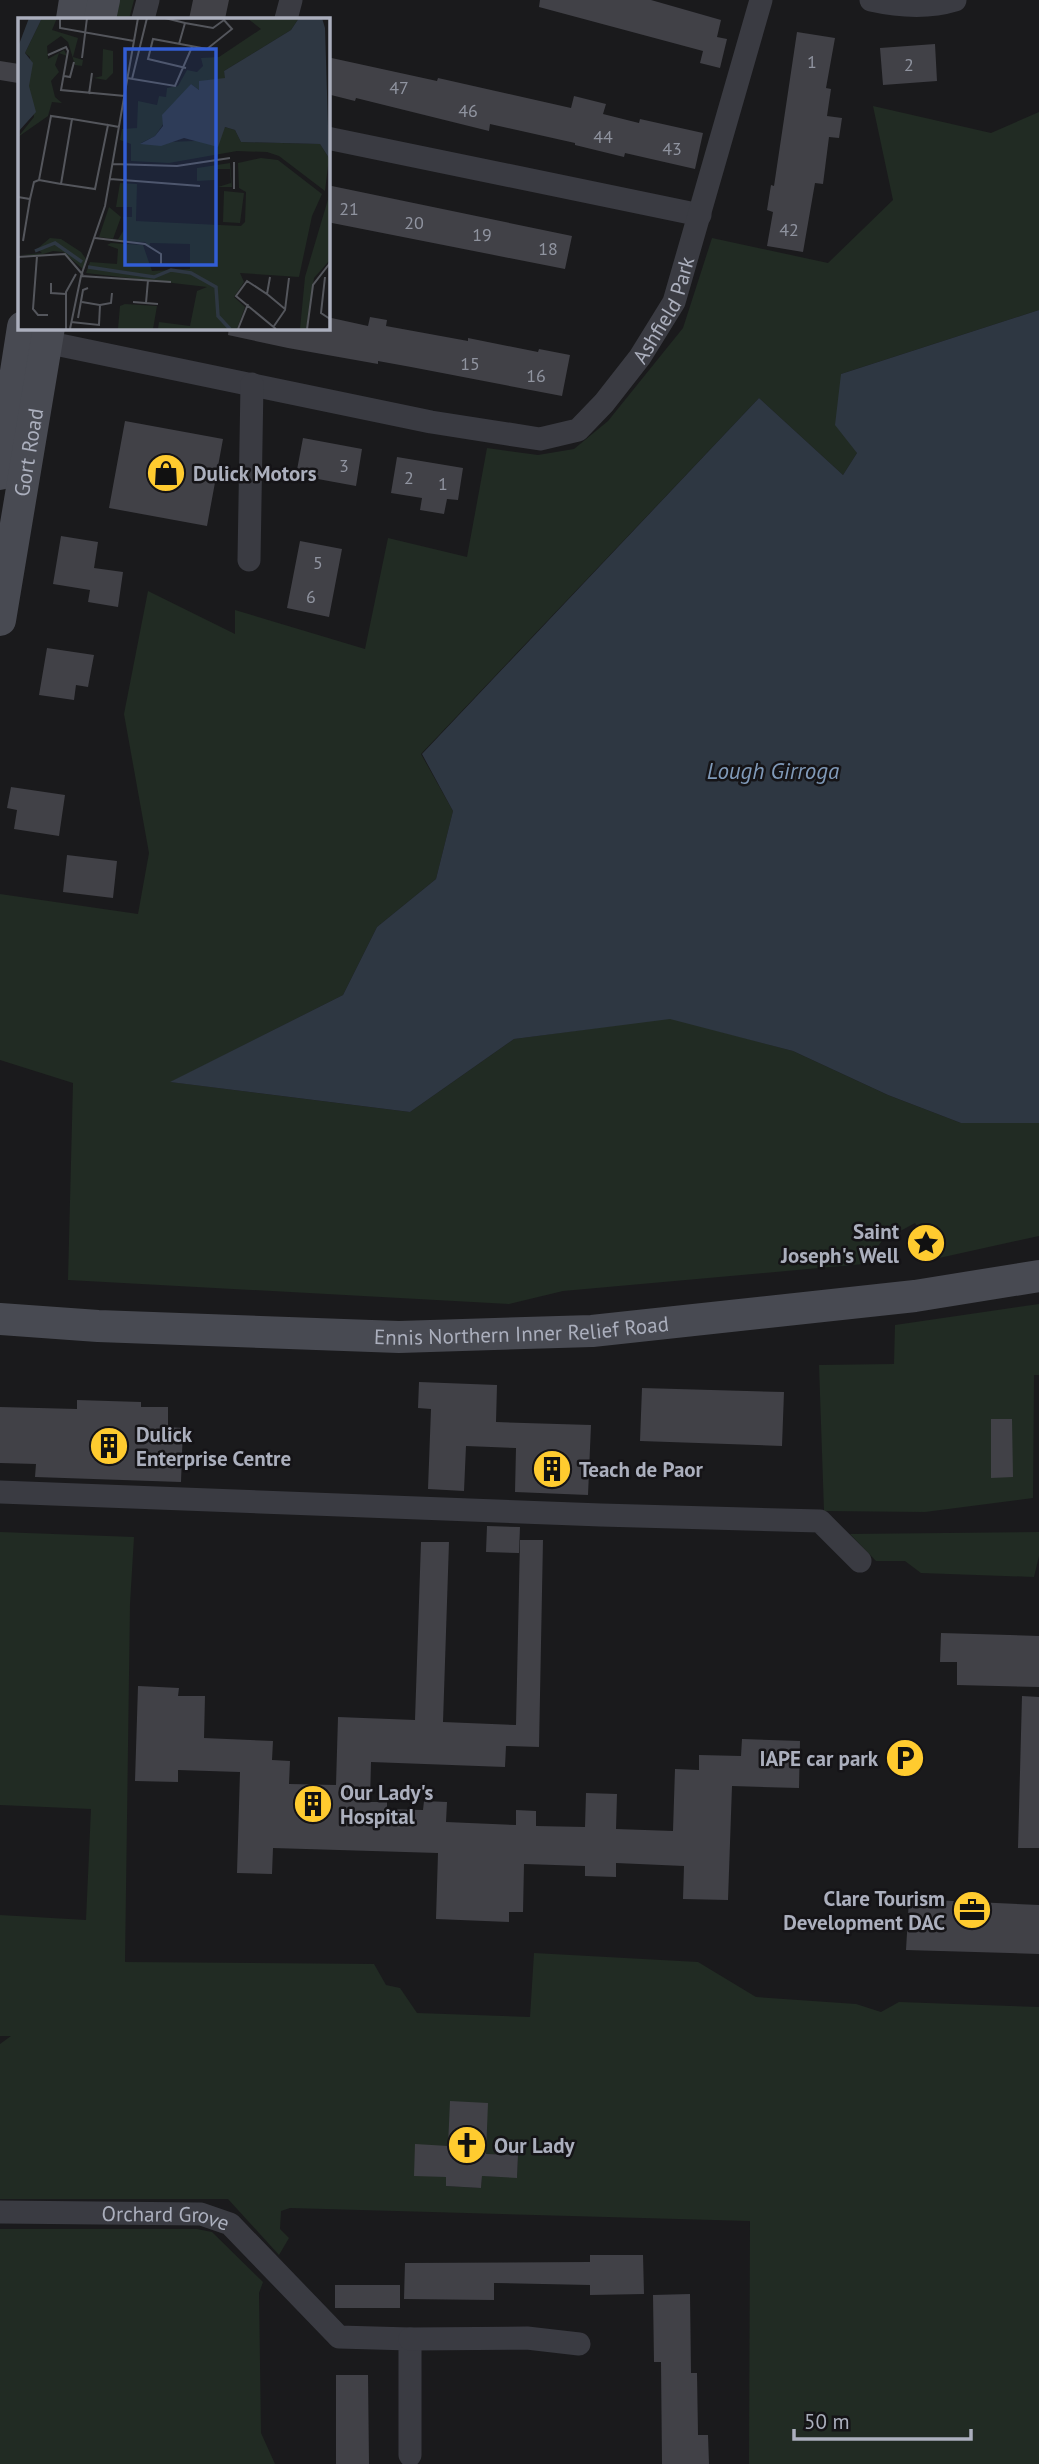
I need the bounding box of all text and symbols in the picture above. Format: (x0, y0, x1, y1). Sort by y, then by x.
inset map (18, 18, 329, 329)
house number: 1 (807, 50, 817, 73)
house number: 2 (904, 53, 914, 76)
house number: 47 (389, 76, 409, 99)
house number: 46 (458, 99, 478, 122)
house number: 44 (593, 125, 613, 148)
house number: 43 (662, 137, 682, 160)
house number: 21 (339, 197, 359, 220)
house number: 20 (404, 211, 424, 234)
house number: 42 (779, 218, 799, 241)
house number: 19 (472, 223, 492, 246)
house number: 18 (538, 237, 558, 260)
street label: Ashfield Park (626, 253, 700, 368)
house number: 15 (460, 352, 480, 375)
house number: 16 (526, 364, 546, 387)
street label: Gort Road (7, 406, 49, 499)
shop icon: Dulick Motors (145, 452, 187, 494)
house number: 3 (339, 454, 349, 477)
place label: Dulick Motors (193, 460, 317, 487)
house number: 2 (404, 466, 414, 489)
house number: 1 (438, 472, 448, 495)
house number: 5 (313, 551, 323, 574)
house number: 6 (306, 585, 316, 608)
water label: Lough Girroga (707, 756, 839, 785)
place label: Saint Joseph's Well (780, 1218, 900, 1269)
place icon: Saint Joseph's Well (905, 1222, 947, 1264)
street label: Ennis Northern Inner Relief Road (374, 1309, 670, 1351)
place label: Dulick Enterprise Centre (136, 1421, 291, 1472)
building icon: Dulick Enterprise Centre (88, 1425, 130, 1467)
building icon: Teach de Paor (531, 1448, 573, 1490)
place label: Teach de Paor (579, 1456, 704, 1483)
parking icon: IAPE car park (884, 1737, 926, 1779)
place label: IAPE car park (759, 1745, 879, 1772)
place label: Our Lady's Hospital (340, 1779, 433, 1830)
building icon: Our Lady's Hospital (292, 1783, 334, 1825)
place label: Clare Tourism Development DAC (783, 1885, 945, 1936)
office icon: Clare Tourism Development DAC (951, 1889, 993, 1931)
church icon: Our Lady (446, 2124, 488, 2166)
place label: Our Lady (494, 2132, 576, 2159)
street label: Orchard Grove (102, 2200, 233, 2236)
scale bar (794, 2398, 971, 2442)
text: 50 m (804, 2408, 850, 2435)

